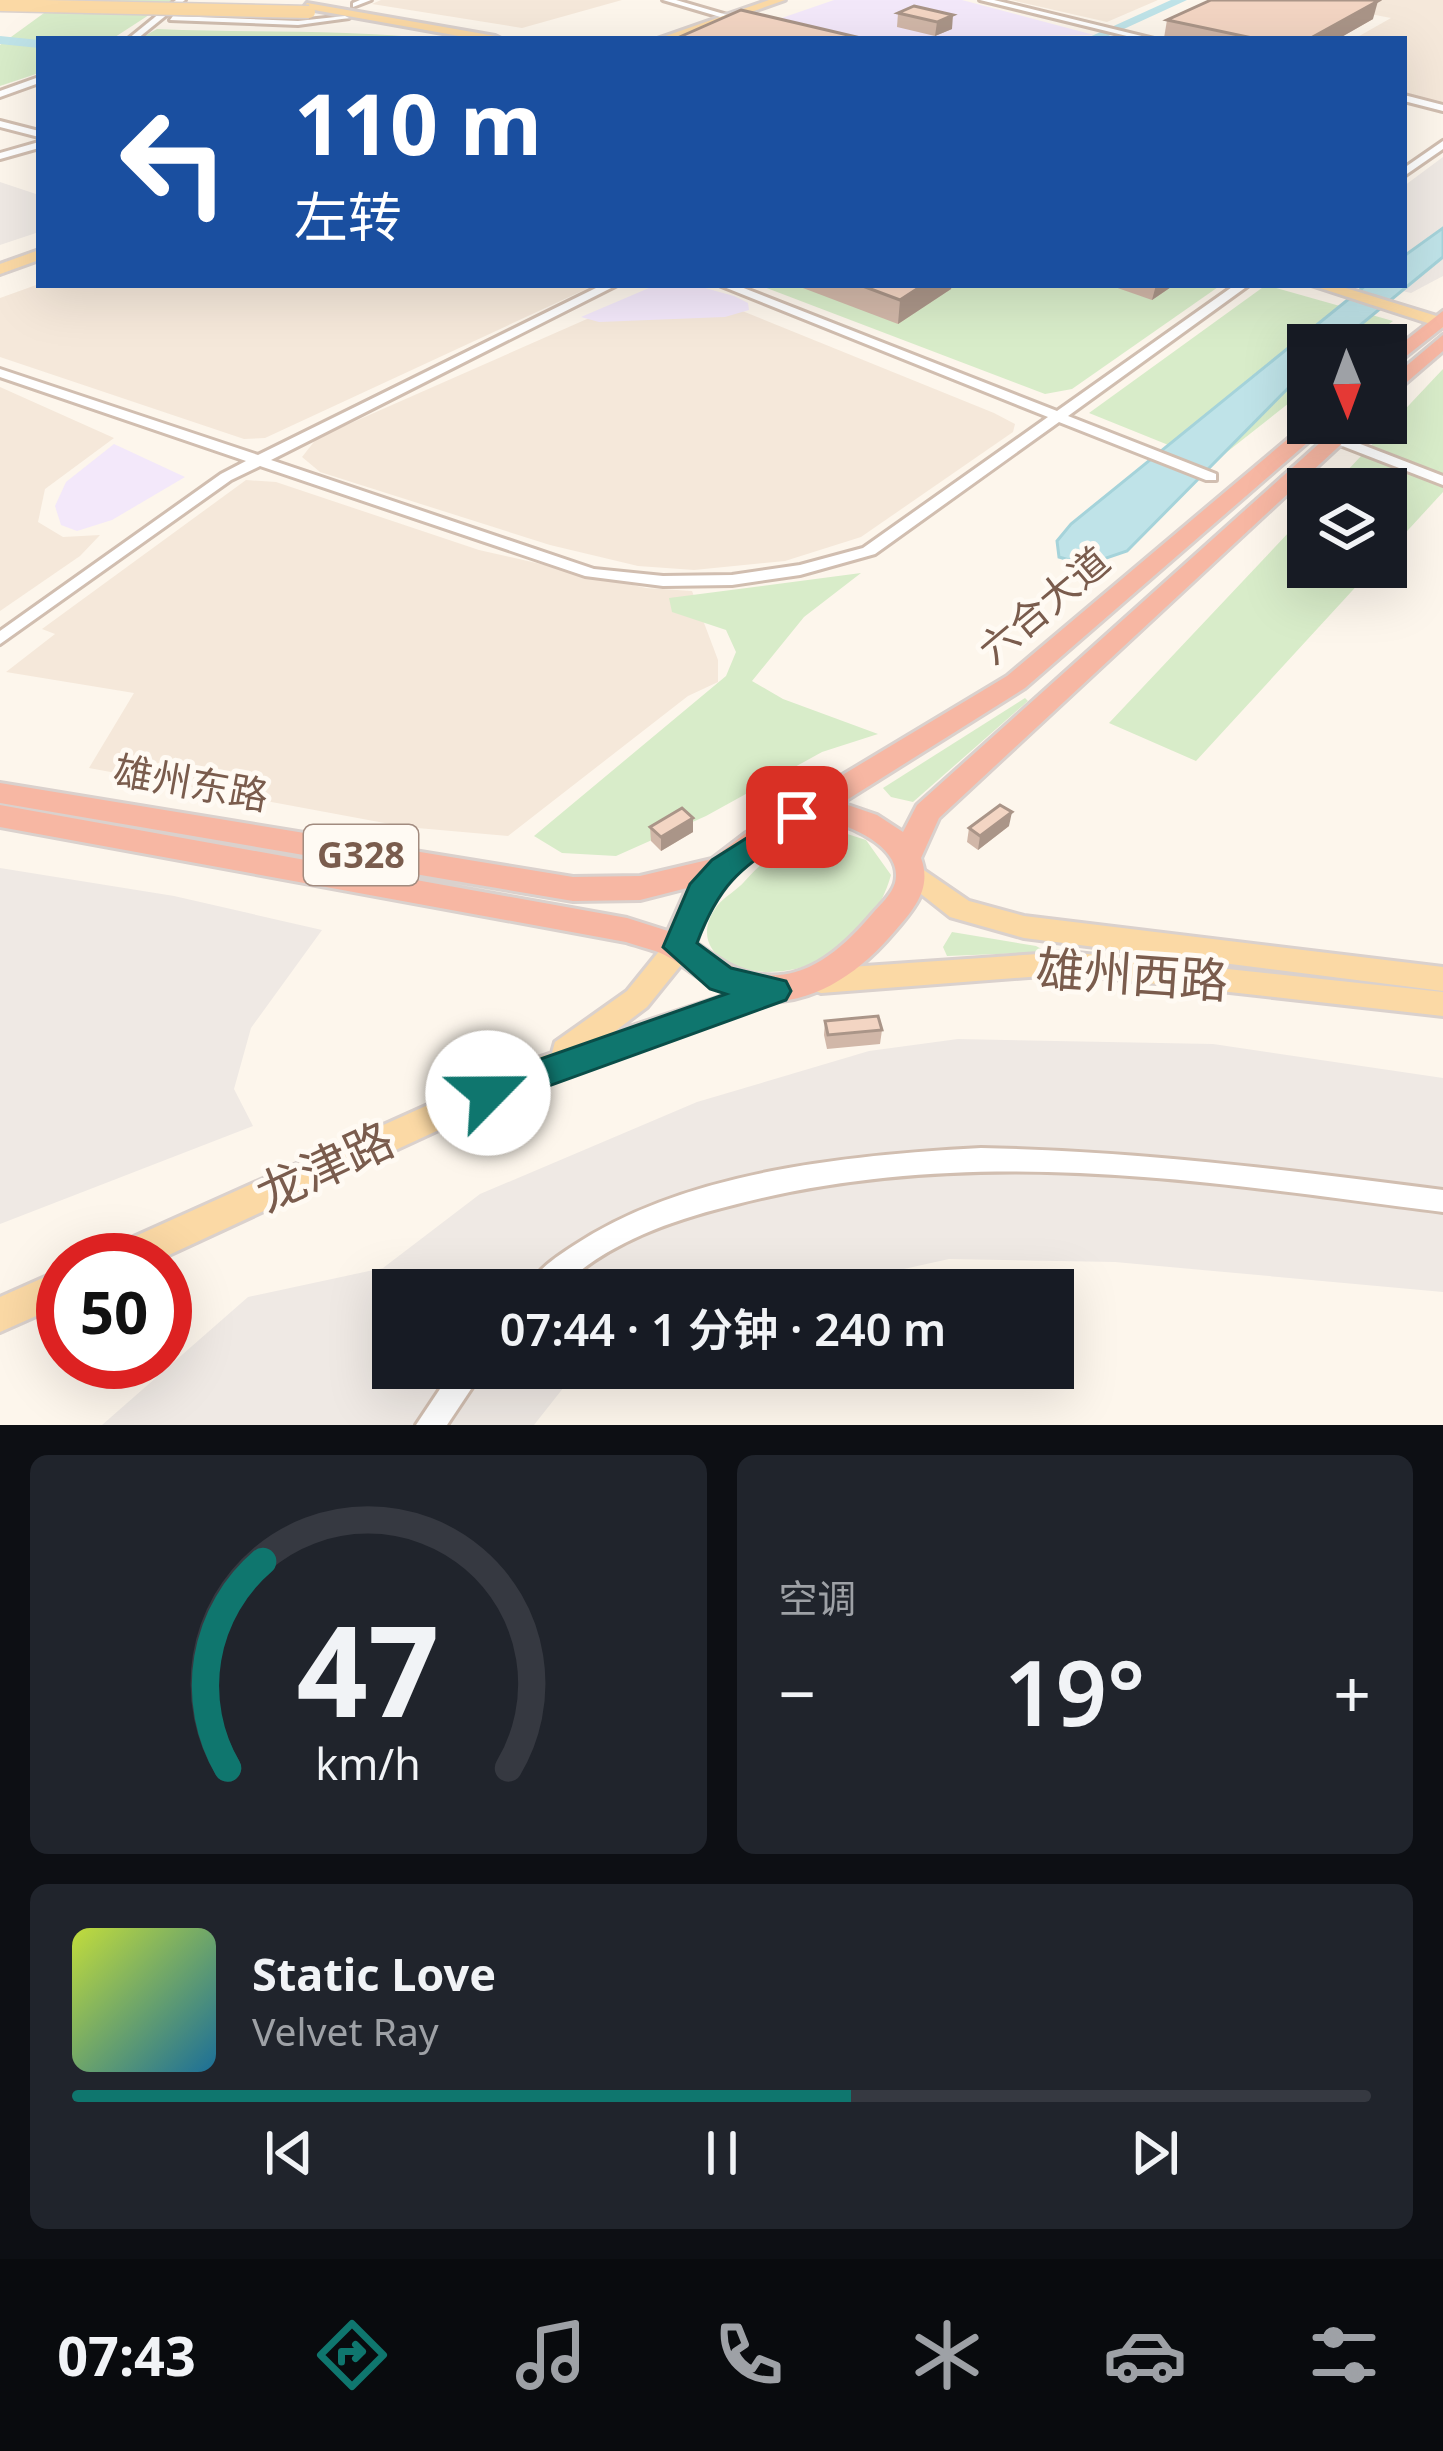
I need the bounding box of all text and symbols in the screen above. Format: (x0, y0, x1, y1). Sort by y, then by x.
text: 110 m (294, 65, 542, 180)
icon: left (96, 84, 252, 240)
text: 左转 (294, 179, 402, 253)
north arrow (1287, 324, 1407, 444)
map controls (1287, 324, 1407, 588)
button: layers (1287, 468, 1407, 588)
street label: 六合大道 (966, 533, 1120, 674)
street label: 雄州东路 (110, 742, 273, 821)
pin (746, 766, 848, 868)
icon: arrive (764, 784, 830, 850)
road number: G328 (304, 825, 418, 885)
street label: 雄州西路 (1034, 934, 1230, 1013)
position arrow (425, 1030, 551, 1156)
street label: 龙津路 (245, 1106, 403, 1226)
speed limit sign: 50 (36, 1233, 192, 1389)
text: 07:44 · 1 分钟 · 240 m (500, 1298, 946, 1359)
text: 空调 (779, 1571, 857, 1624)
text: 47 (297, 1584, 440, 1754)
text: 19° (1004, 1630, 1145, 1752)
text: − (779, 1647, 816, 1737)
text: + (1333, 1647, 1371, 1737)
text: km/h (316, 1733, 421, 1792)
text: Static Love (252, 1943, 496, 2004)
text: Velvet Ray (252, 2004, 439, 2057)
icon: previous (256, 2120, 322, 2186)
icon: pause (689, 2120, 755, 2186)
icon: next (1122, 2120, 1188, 2186)
icon: directions (310, 2313, 394, 2397)
icon: music (509, 2313, 593, 2397)
icon: phone (707, 2313, 791, 2397)
icon: climate (905, 2313, 989, 2397)
icon: car (1103, 2313, 1187, 2397)
icon: filters (1302, 2313, 1386, 2397)
text: 07:43 (57, 2318, 196, 2392)

